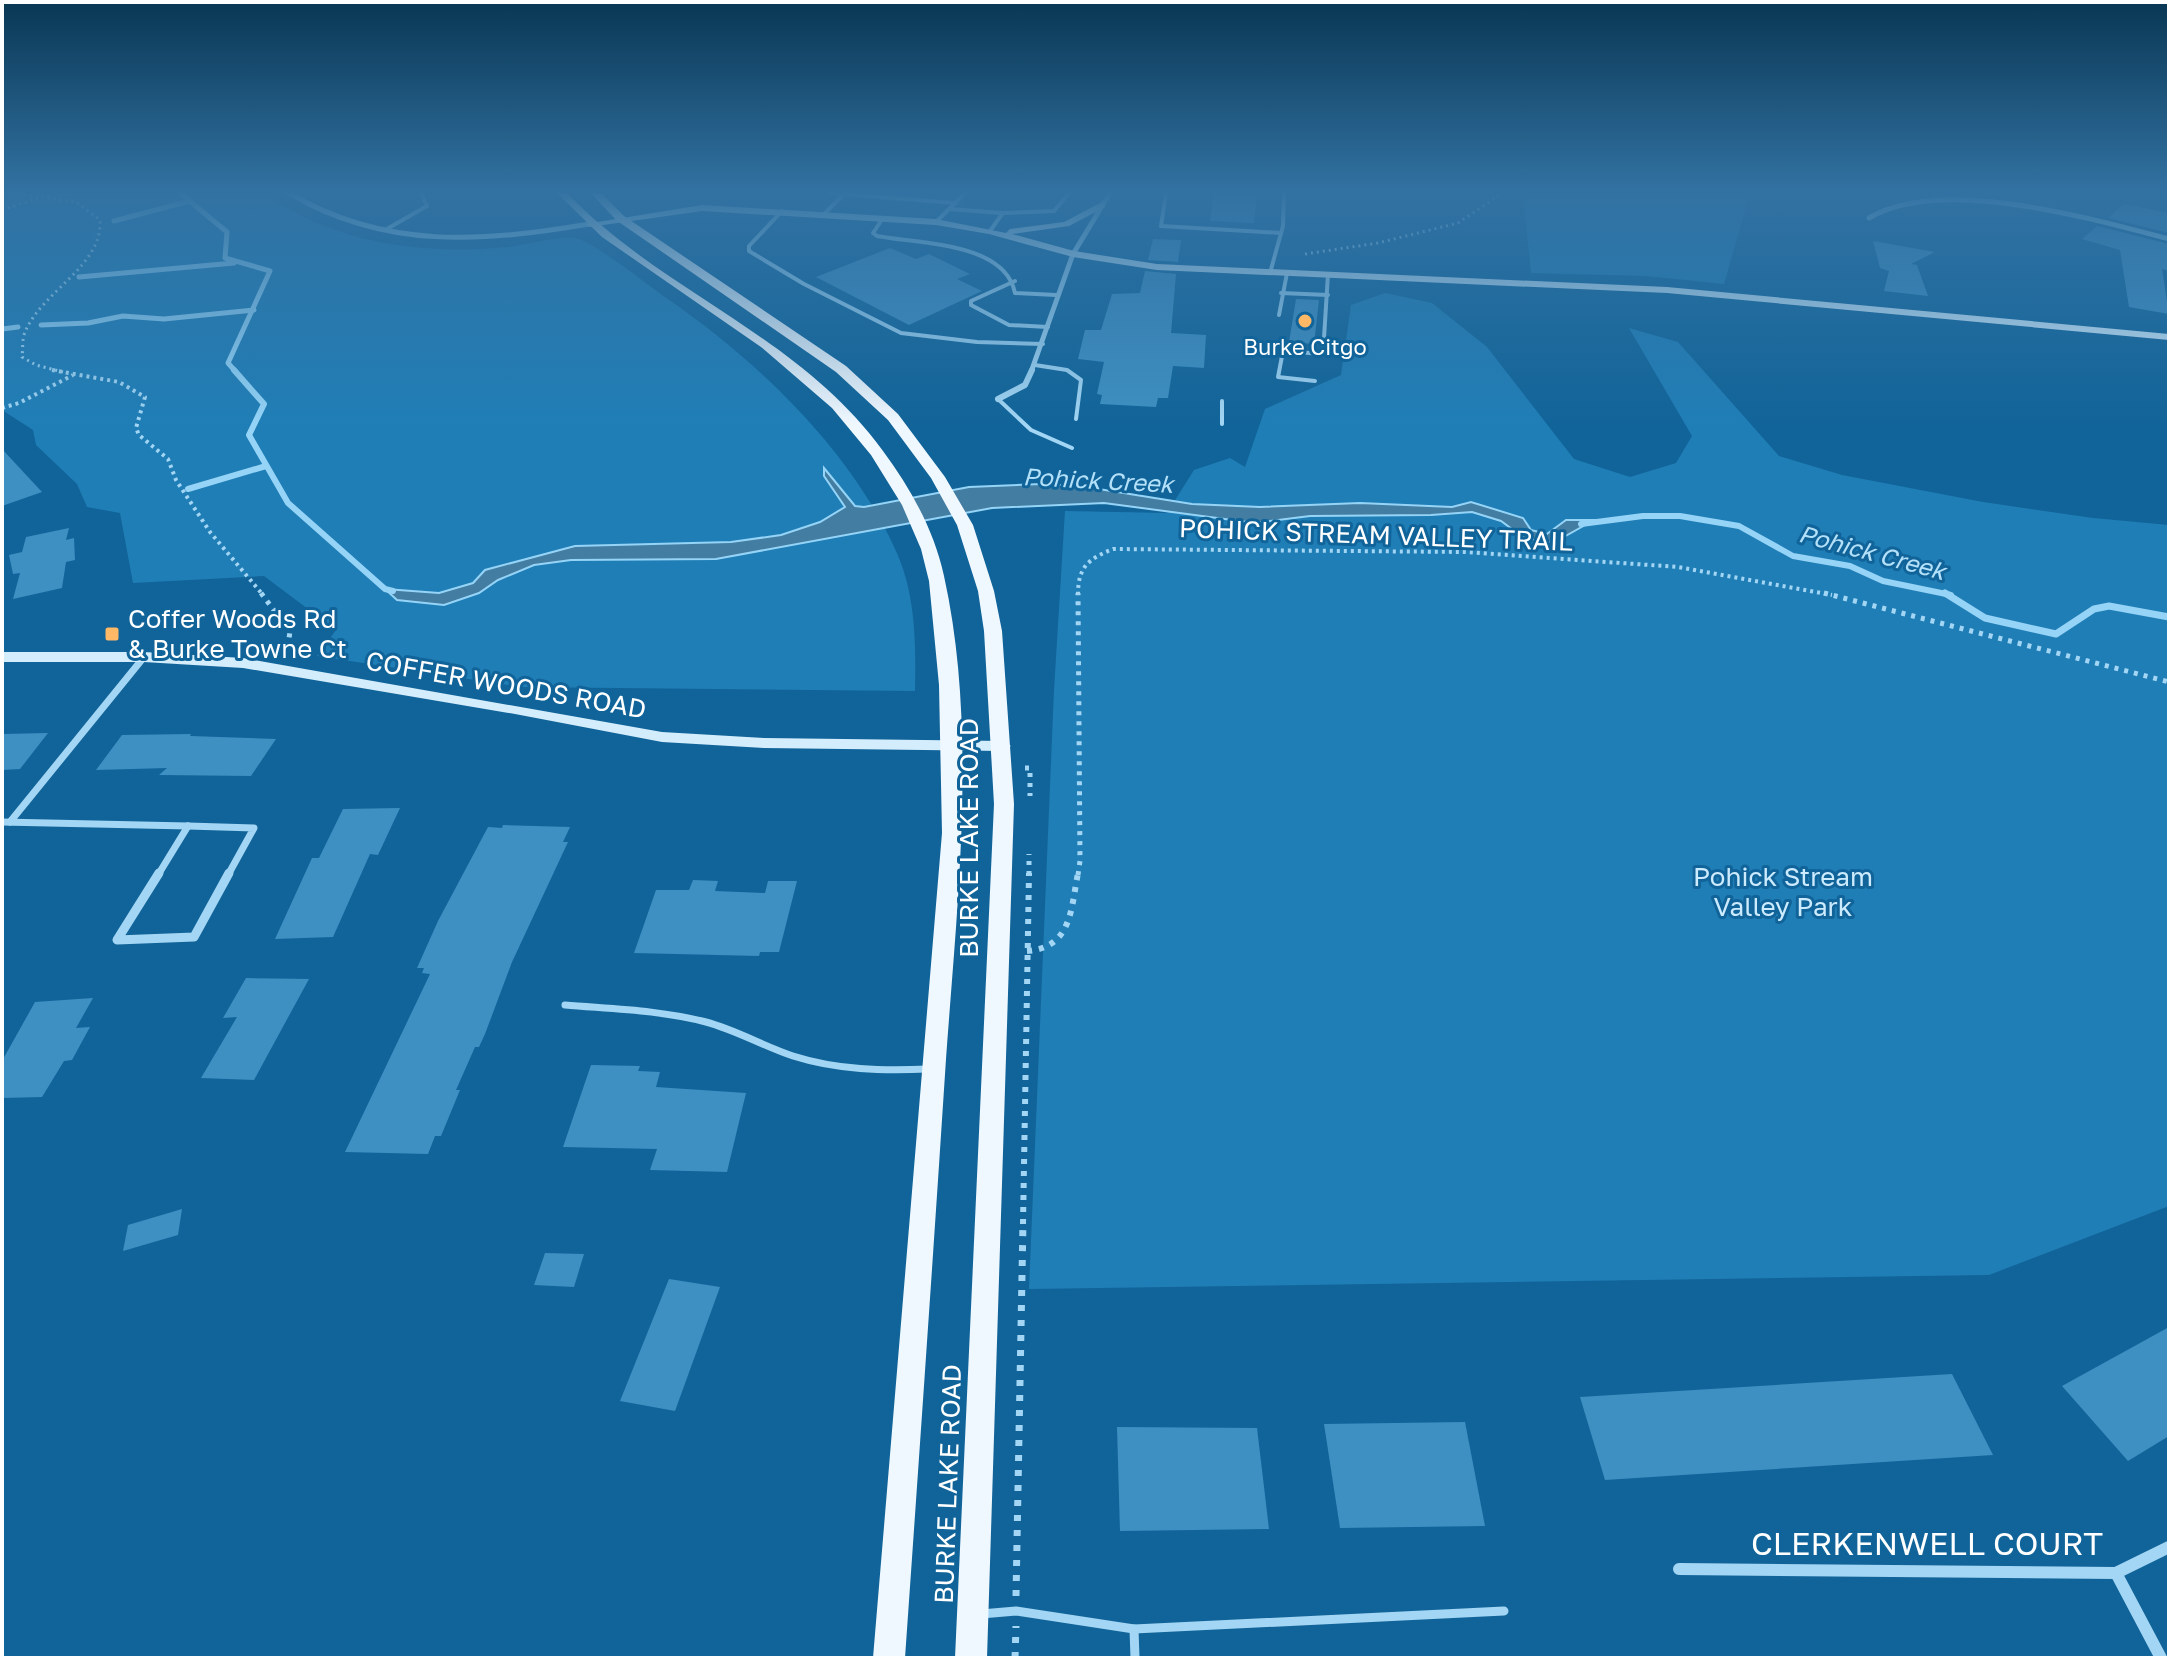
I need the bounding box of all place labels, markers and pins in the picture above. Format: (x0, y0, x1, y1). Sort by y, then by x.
marker: Burke Citgo (1296, 312, 1314, 330)
place label: Burke Citgo (1243, 333, 1367, 360)
place label: Coffer Woods Rd & Burke Towne Ct (128, 603, 347, 664)
marker: Coffer Woods Rd & Burke Towne Ct (103, 625, 121, 643)

